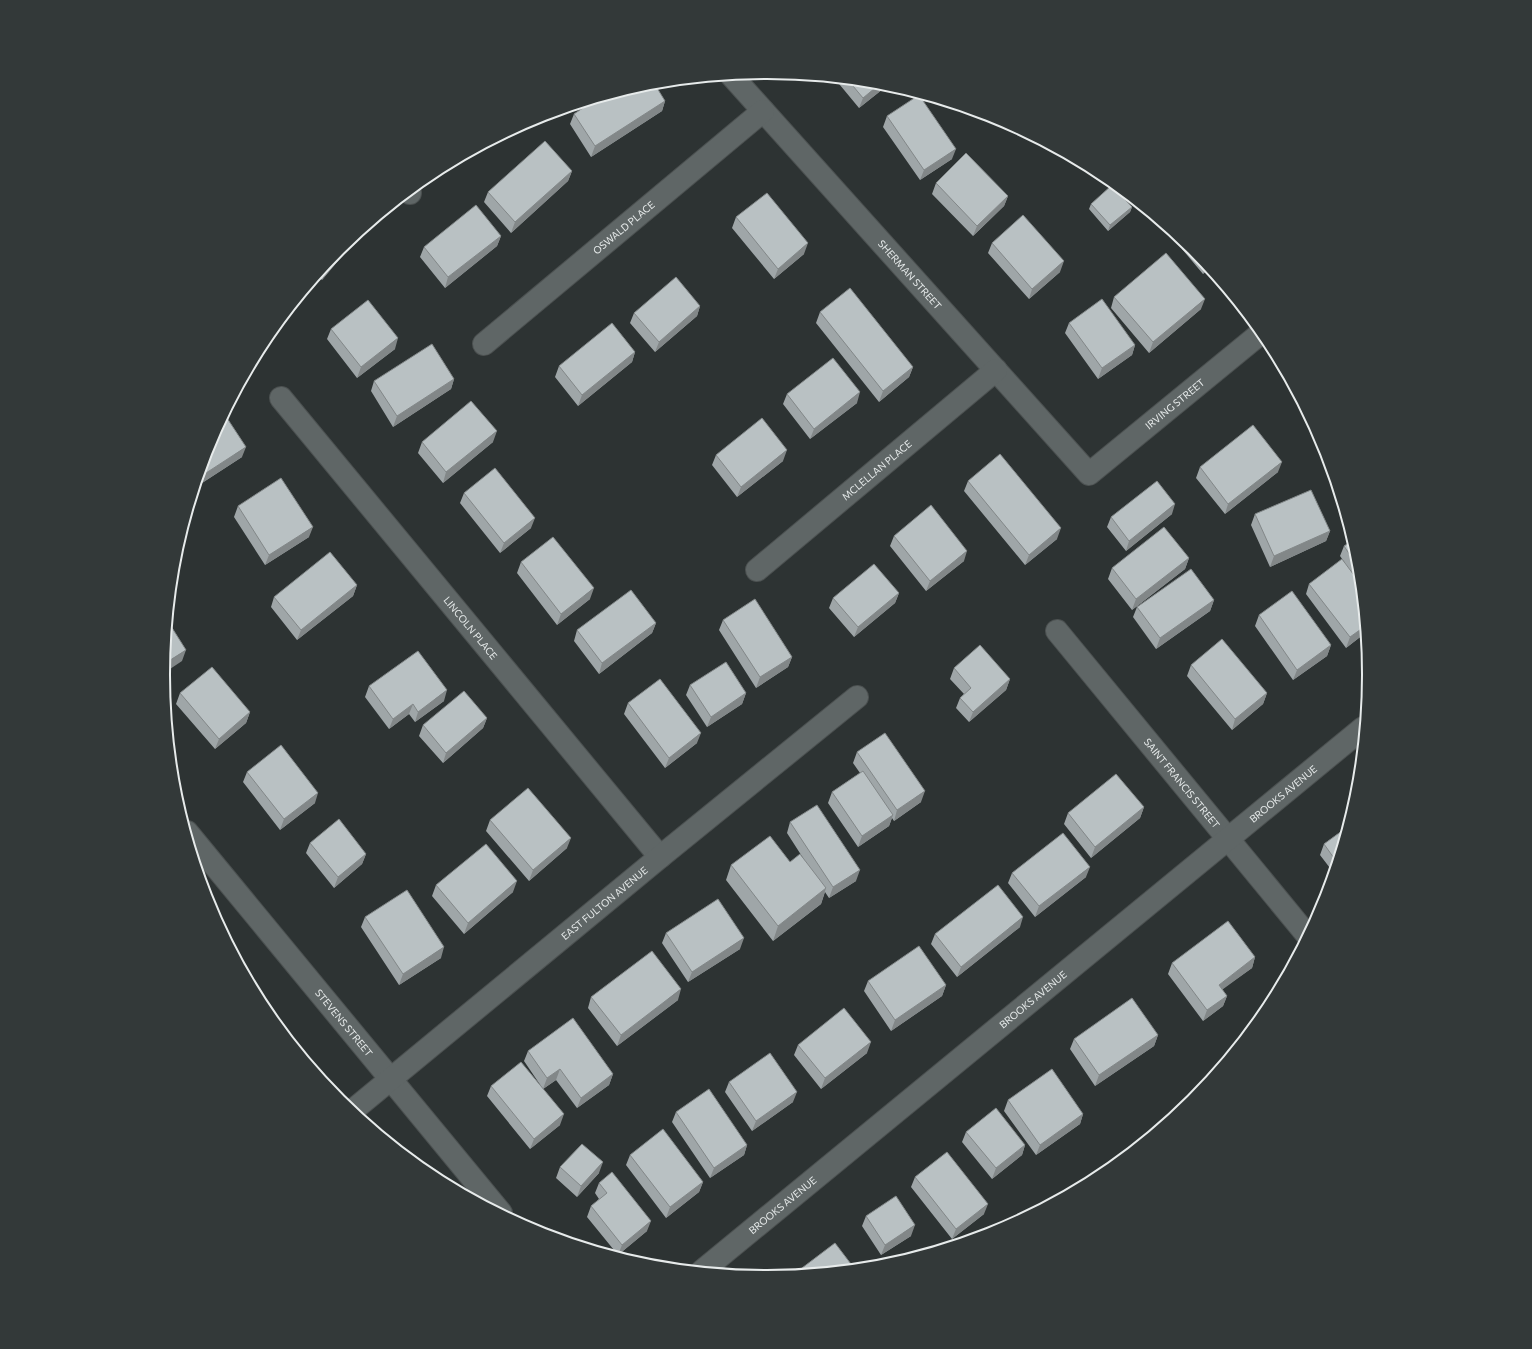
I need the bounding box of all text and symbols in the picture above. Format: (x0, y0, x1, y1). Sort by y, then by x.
street label: OSWALD PLACE (590, 198, 657, 257)
street label: SHERMAN STREET (876, 237, 945, 312)
street label: IRVING STREET (1143, 376, 1207, 431)
street label: MCLELLAN PLACE (839, 437, 914, 502)
street label: LINCOLN PLACE (441, 594, 500, 662)
street label: SAINT FRANCIS STREET (1142, 736, 1223, 831)
street label: BROOKS AVENUE (1247, 762, 1319, 825)
street label: EAST FULTON AVENUE (559, 864, 650, 942)
street label: BROOKS AVENUE (997, 968, 1069, 1031)
street label: STEVENS STREET (313, 987, 376, 1059)
street label: BROOKS AVENUE (746, 1174, 819, 1236)

